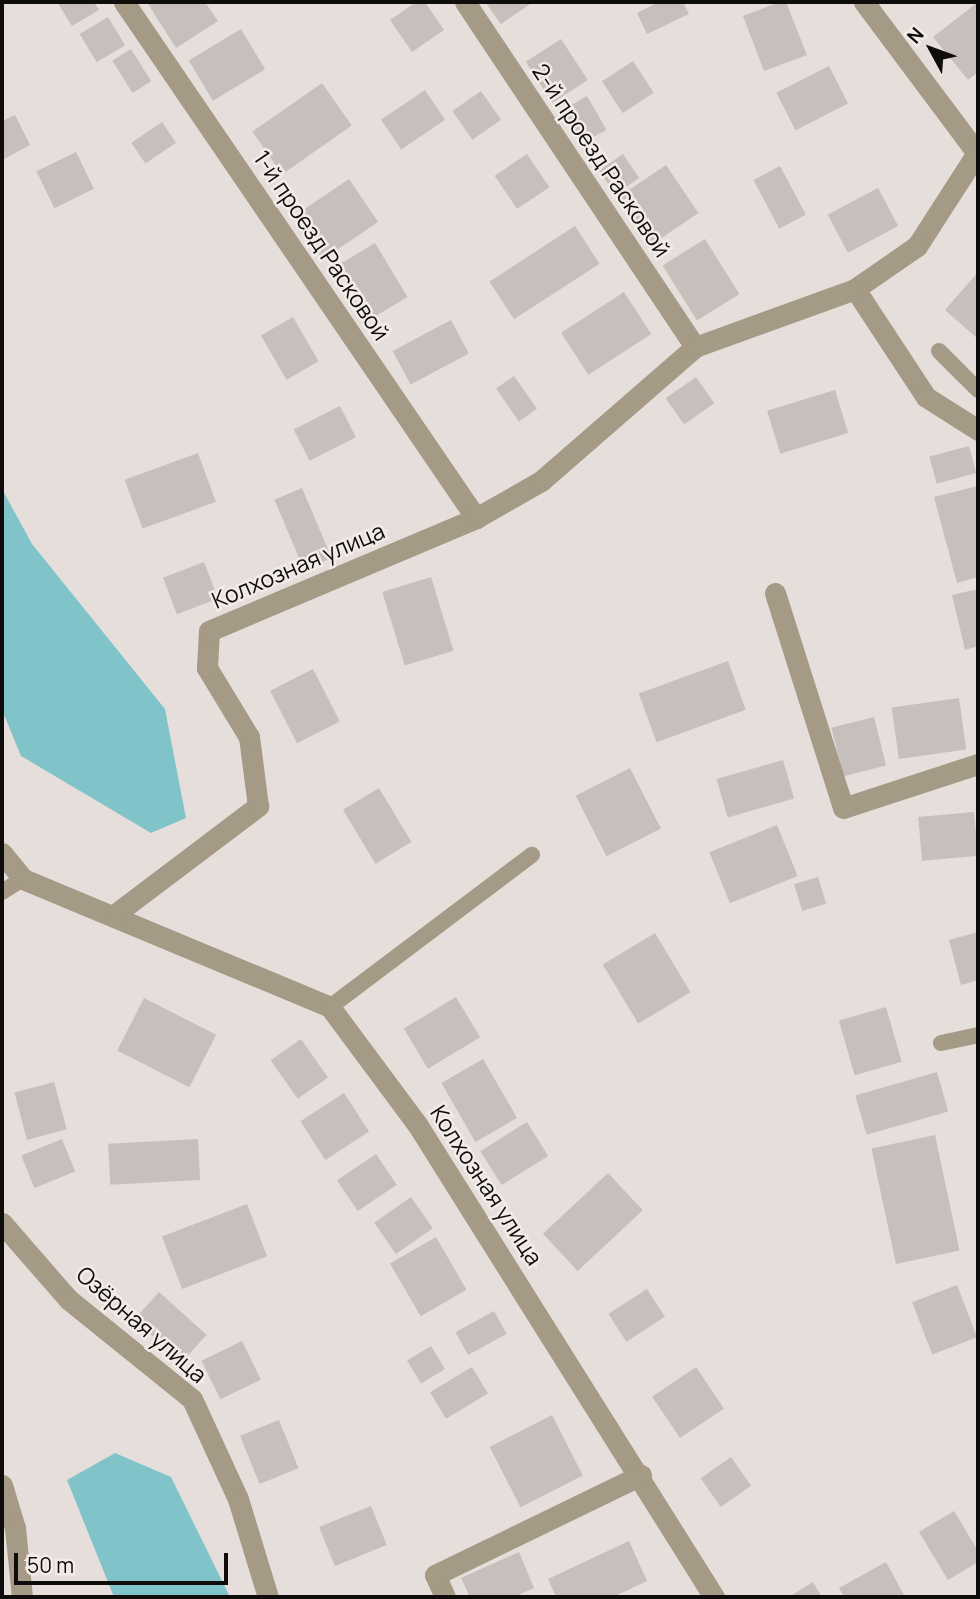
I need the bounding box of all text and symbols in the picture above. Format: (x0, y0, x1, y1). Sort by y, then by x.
north arrow (896, 14, 966, 84)
text: N (901, 22, 929, 49)
street label: 2-й проезд Расковой (527, 58, 677, 262)
street label: 1-й проезд Расковой (248, 145, 396, 345)
street label: Колхозная улица (208, 516, 388, 614)
street label: Колхозная улица (425, 1100, 549, 1270)
street label: Озёрная улица (71, 1260, 213, 1388)
scale bar (18, 1540, 231, 1584)
text: 50 m (27, 1551, 74, 1579)

